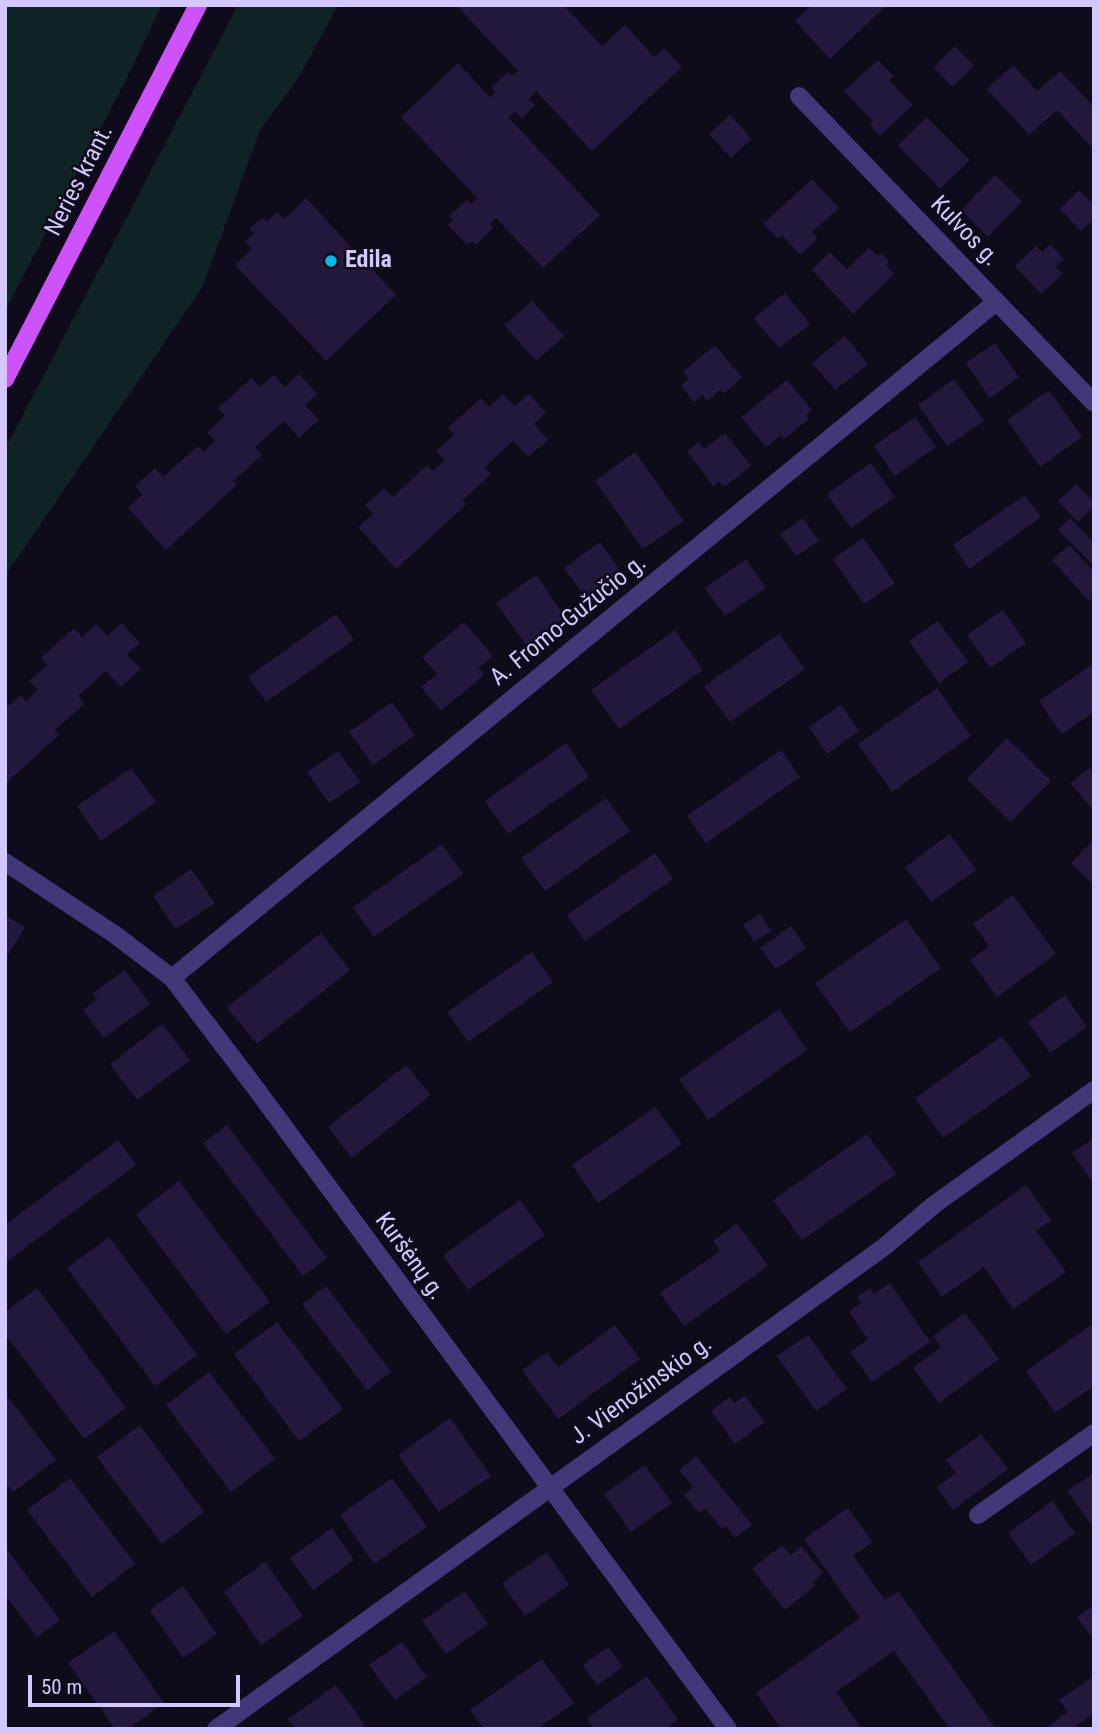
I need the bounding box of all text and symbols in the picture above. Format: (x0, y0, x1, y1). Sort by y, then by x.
street label: Neries krant. (40, 121, 120, 241)
street label: Kulvos g. (924, 191, 1004, 273)
place label: Edila (345, 247, 392, 275)
marker: Edila (323, 253, 339, 269)
street label: A. Fromo-Gužučio g. (485, 549, 653, 693)
street label: Kuršėnų g. (368, 1208, 450, 1306)
street label: J. Vienožinskio g. (566, 1330, 718, 1452)
scale bar (32, 1660, 243, 1704)
text: 50 m (41, 1675, 82, 1699)

